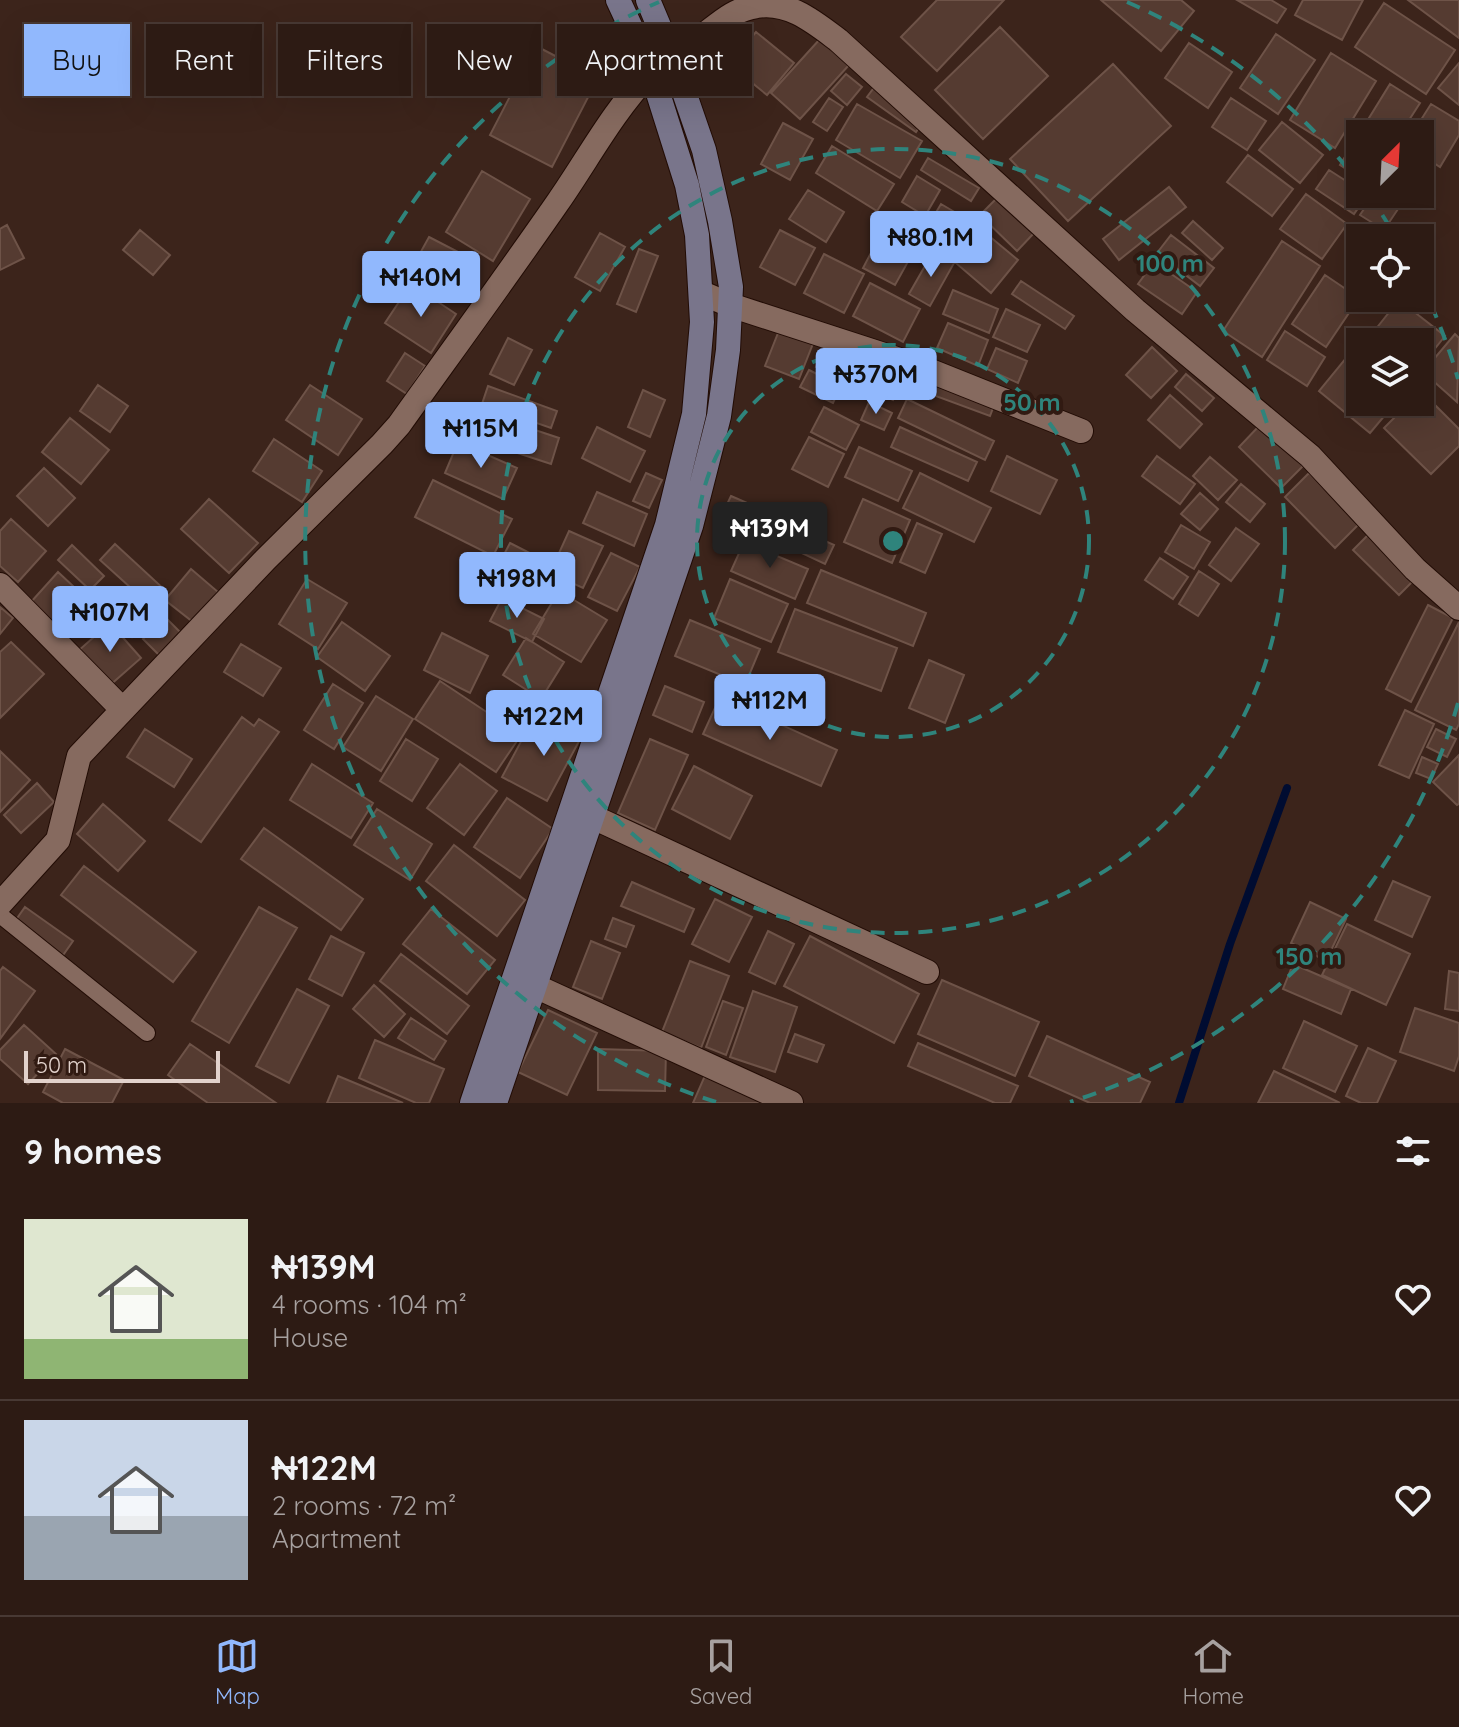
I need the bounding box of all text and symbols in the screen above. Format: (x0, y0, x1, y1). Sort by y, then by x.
chip: Buy (24, 24, 130, 96)
chip: Rent (146, 24, 262, 96)
chip: Filters (278, 24, 411, 96)
chip: New (427, 24, 541, 96)
chip: Apartment (557, 24, 752, 96)
north arrow (1346, 120, 1434, 208)
map controls (1346, 120, 1434, 416)
pin: ₦80.1M (866, 211, 996, 279)
text: ₦80.1M (888, 220, 974, 253)
button: locate (1346, 224, 1434, 312)
text: 100 m (1136, 248, 1204, 278)
pin: ₦140M (365, 251, 477, 319)
text: ₦140M (380, 260, 462, 293)
button: layers (1346, 328, 1434, 416)
pin: ₦370M (820, 348, 932, 416)
text: ₦370M (834, 357, 918, 390)
text: 50 m (1003, 387, 1061, 417)
pin: ₦115M (425, 402, 537, 470)
text: ₦115M (443, 411, 519, 444)
pin: ₦139M (714, 502, 826, 570)
text: ₦139M (730, 511, 810, 544)
centre of rings (879, 527, 907, 555)
pin: ₦198M (461, 552, 573, 620)
text: ₦198M (477, 561, 557, 594)
pin: ₦107M (54, 586, 166, 654)
text: ₦107M (70, 595, 150, 628)
pin: ₦112M (714, 674, 826, 742)
text: ₦112M (732, 683, 808, 716)
pin: ₦122M (488, 690, 600, 758)
text: ₦122M (504, 699, 584, 732)
text: 150 m (1276, 941, 1342, 971)
scale bar (24, 1047, 220, 1083)
text: 50 m (36, 1051, 87, 1079)
icon: filters (1391, 1129, 1435, 1173)
text: 9 homes (24, 1130, 162, 1173)
text: ₦139M (272, 1245, 376, 1288)
icon: home (88, 1251, 184, 1347)
icon: heart (1391, 1277, 1435, 1321)
text: 4 rooms · 104 m² (272, 1288, 467, 1321)
text: House (272, 1321, 348, 1354)
text: ₦122M (272, 1446, 377, 1489)
icon: home (88, 1452, 184, 1548)
icon: heart (1391, 1478, 1435, 1522)
text: 2 rooms · 72 m² (272, 1489, 456, 1522)
text: Apartment (272, 1522, 401, 1555)
tab: Map (215, 1634, 260, 1710)
tab: Saved (690, 1634, 752, 1710)
tab: Home (1182, 1634, 1244, 1710)

